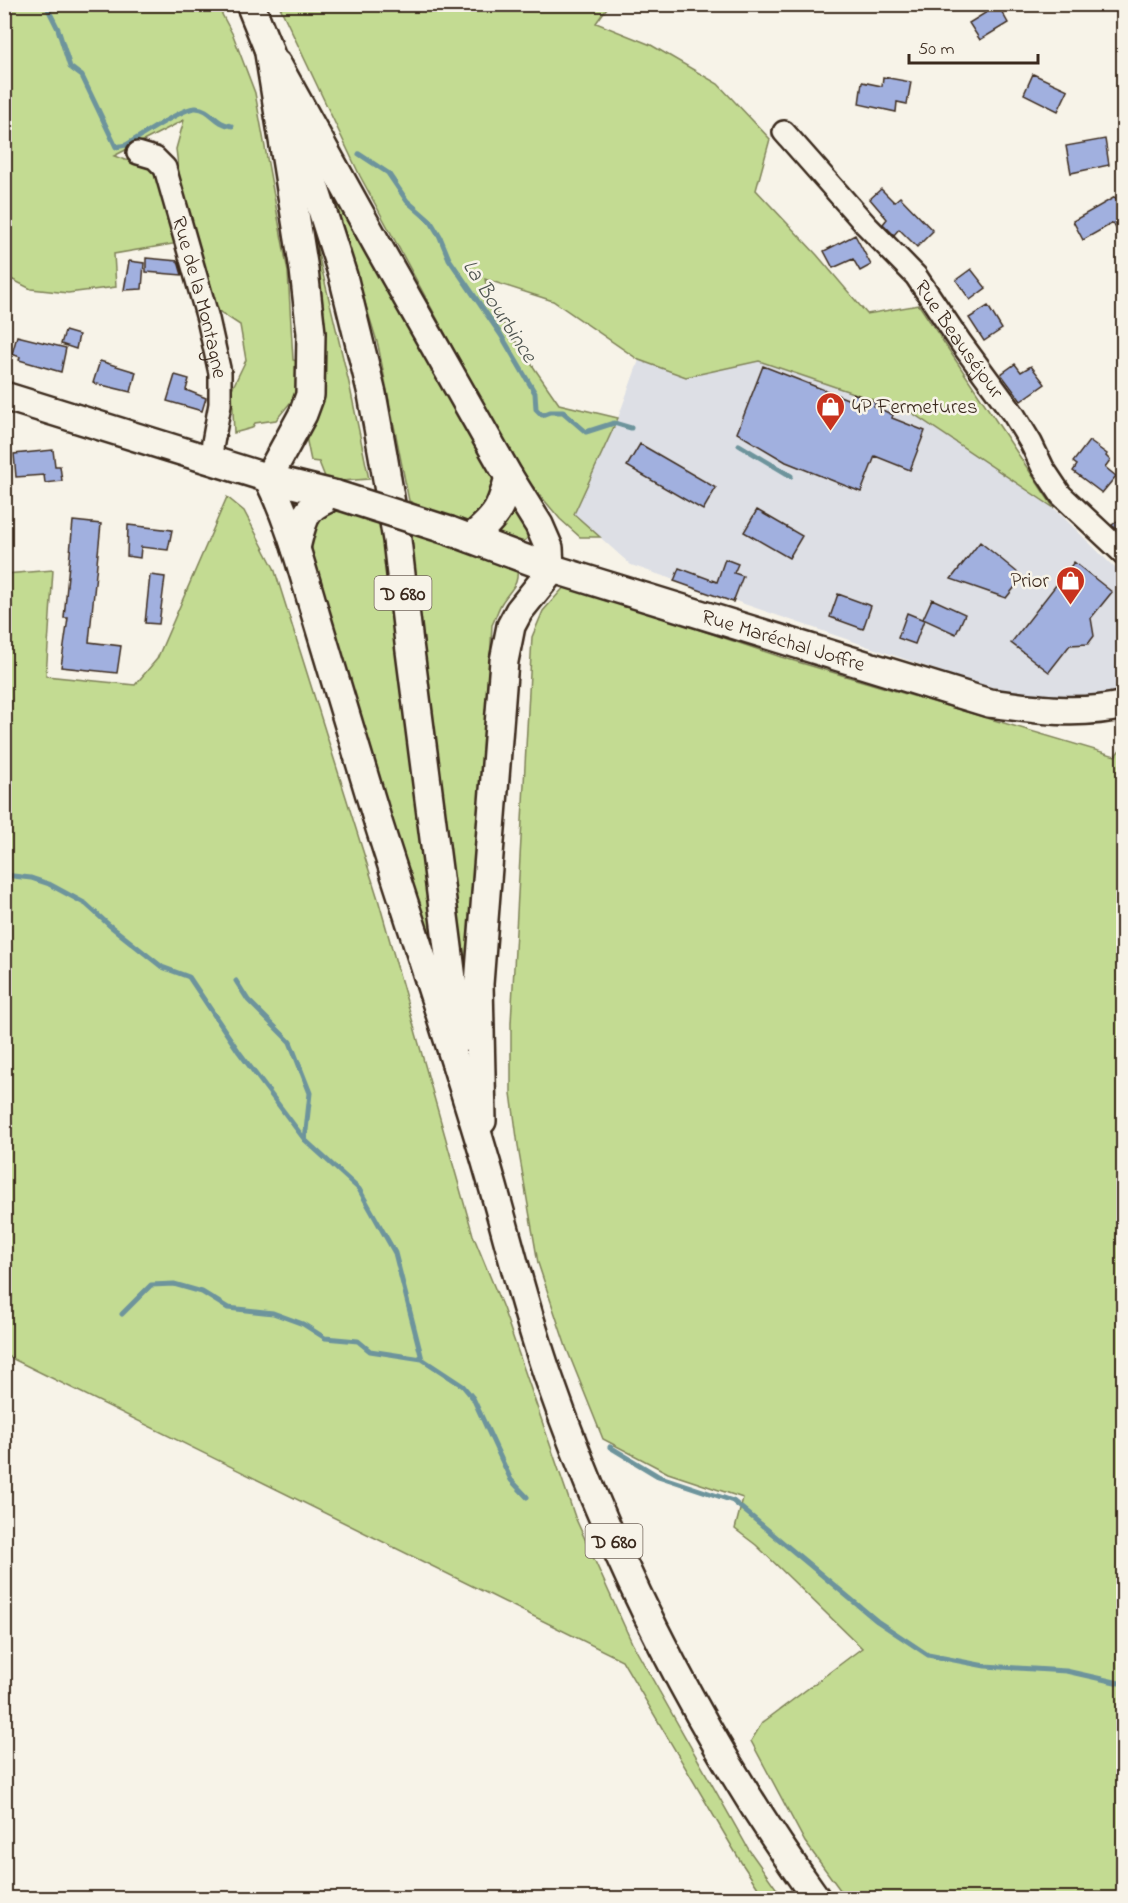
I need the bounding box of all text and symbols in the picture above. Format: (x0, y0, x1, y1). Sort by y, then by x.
scale bar (909, 27, 1038, 65)
text: 50 m (918, 37, 955, 63)
street label: Rue de la Montagne (163, 213, 233, 379)
water label: La Bourbince (453, 254, 544, 370)
street label: Rue Beauséjour (906, 275, 1010, 406)
shop icon: 4P Fermetures (815, 390, 847, 432)
place label: 4P Fermetures (852, 393, 978, 423)
shop icon: Prior (1054, 564, 1086, 606)
place label: Prior (1010, 567, 1049, 597)
road number: D 680 (374, 576, 432, 610)
street label: Rue Maréchal Joffre (698, 603, 869, 681)
road number: D 680 (586, 1524, 642, 1558)

